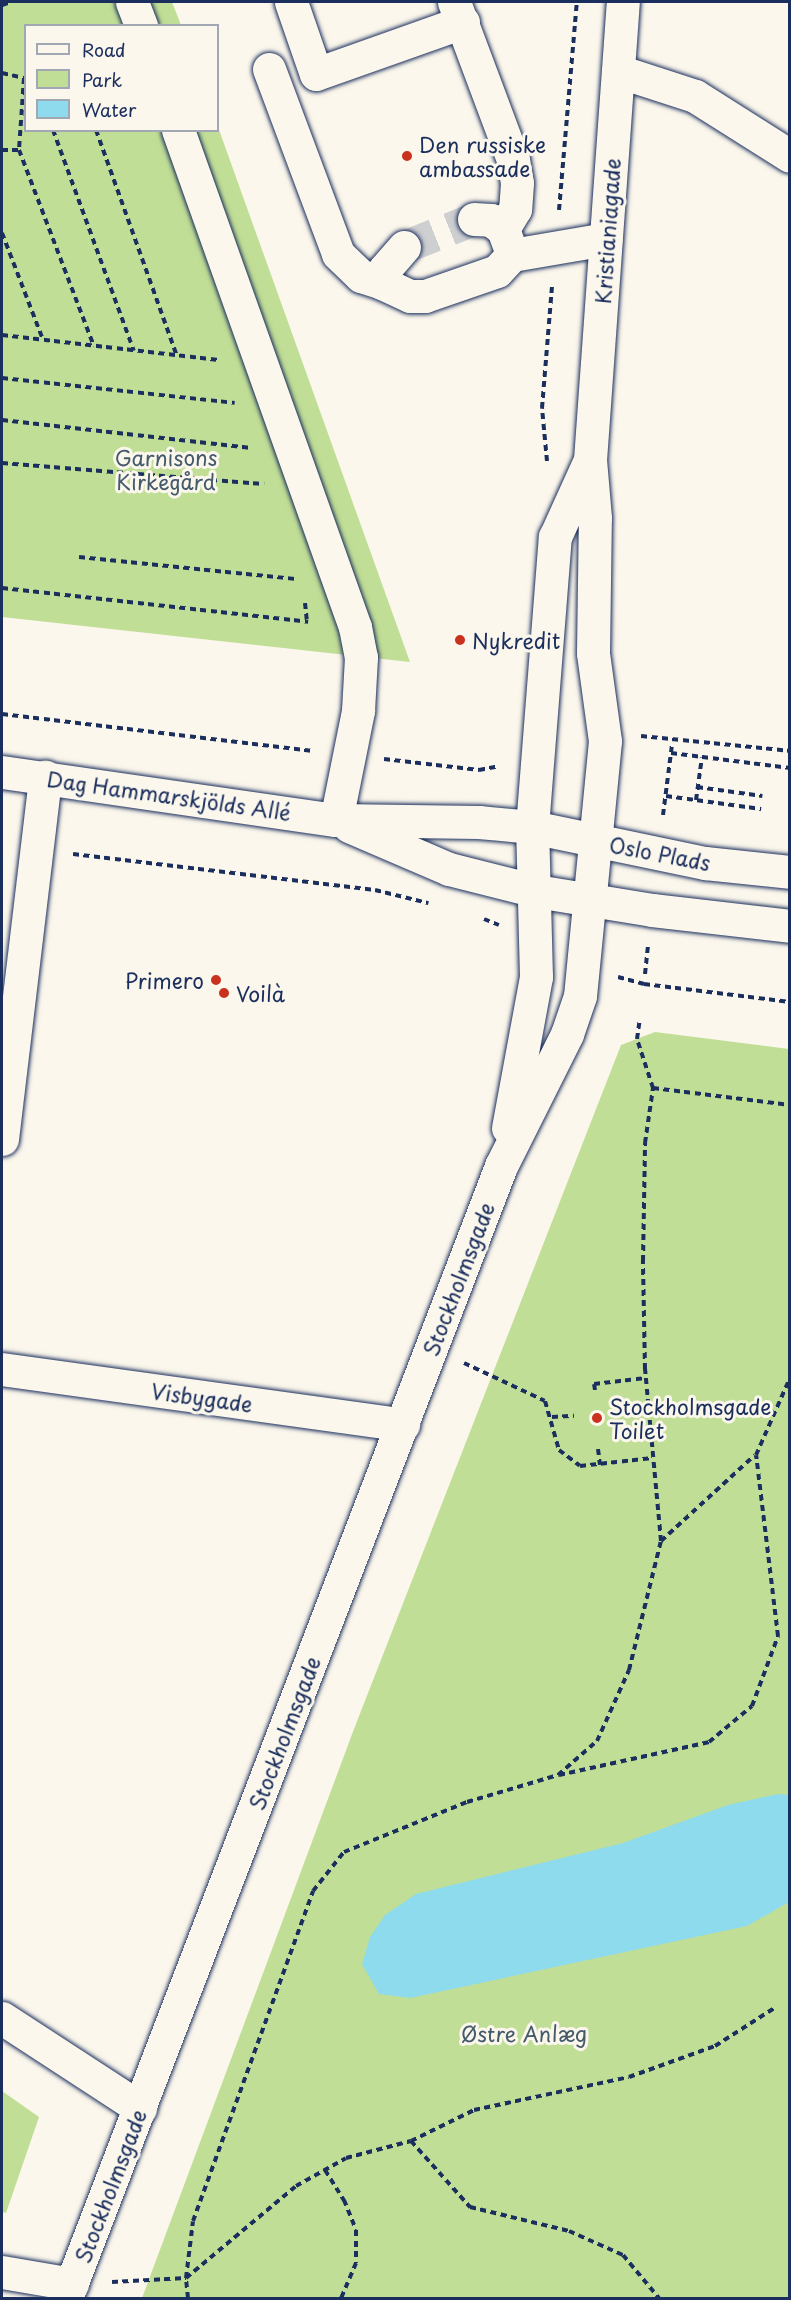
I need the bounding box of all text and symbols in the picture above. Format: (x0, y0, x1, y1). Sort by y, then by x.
legend (24, 24, 219, 132)
text: Road (82, 36, 126, 63)
text: Park (82, 66, 122, 93)
text: Water (82, 96, 136, 123)
place label: Den russiske ambassade (419, 131, 546, 181)
marker: Den russiske ambassade (400, 149, 414, 163)
street label: Kristianiagade (589, 157, 625, 305)
park label: Garnisons Kirkegård (115, 444, 217, 494)
place label: Nykredit (472, 627, 560, 653)
marker: Nykredit (453, 633, 467, 647)
street label: Dag Hammarskjölds Allé (43, 765, 295, 825)
street label: Oslo Plads (607, 831, 713, 875)
place label: Primero (125, 967, 204, 993)
marker: Primero (209, 973, 223, 987)
place label: Voilà (236, 980, 285, 1006)
marker: Voilà (217, 986, 231, 1000)
street label: Stockholmsgade (417, 1199, 499, 1359)
street label: Visbygade (150, 1377, 254, 1417)
place label: Stockholmsgade Toilet (609, 1393, 771, 1443)
marker: Stockholmsgade Toilet (590, 1411, 604, 1425)
street label: Stockholmsgade (243, 1653, 325, 1813)
park label: Østre Anlæg (461, 2020, 587, 2046)
street label: Stockholmsgade (69, 2106, 151, 2266)

